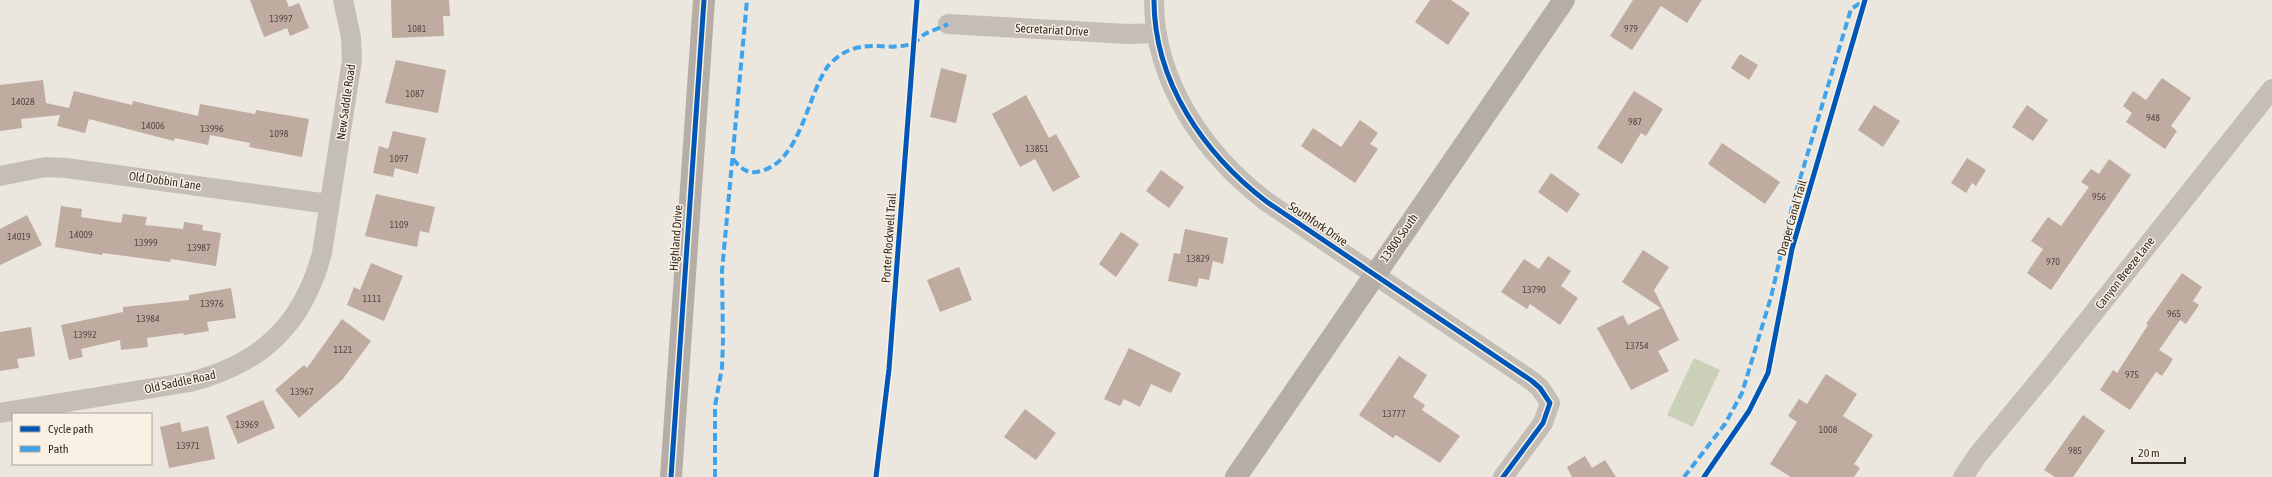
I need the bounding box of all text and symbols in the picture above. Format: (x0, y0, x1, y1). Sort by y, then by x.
house number: 13997 (269, 13, 293, 24)
street label: Secretariat Drive (1015, 21, 1089, 39)
house number: 1081 (408, 23, 427, 34)
house number: 979 (1624, 23, 1638, 34)
street label: New Saddle Road (334, 63, 358, 141)
house number: 1087 (406, 88, 425, 99)
house number: 14028 (11, 96, 35, 107)
house number: 948 (2146, 112, 2160, 123)
house number: 987 (1628, 116, 1642, 127)
house number: 14006 (141, 120, 165, 131)
house number: 13996 (200, 123, 224, 134)
house number: 1098 (270, 128, 289, 139)
house number: 13851 (1025, 143, 1049, 154)
house number: 1097 (390, 153, 409, 164)
street label: Old Dobbin Lane (128, 169, 202, 193)
street label: Draper Canal Trail (1774, 178, 1810, 258)
house number: 956 (2092, 191, 2106, 202)
street label: Porter Rockwell Trail (879, 192, 899, 283)
street label: Southfork Drive (1286, 199, 1350, 249)
street label: Highland Drive (667, 205, 685, 271)
street label: 13800 South (1377, 211, 1421, 265)
house number: 1109 (390, 219, 409, 230)
house number: 14009 (69, 229, 93, 240)
house number: 14019 (7, 231, 31, 242)
street label: Canyon Breeze Lane (2093, 234, 2157, 312)
house number: 13999 (134, 237, 158, 248)
house number: 13987 (187, 242, 211, 253)
house number: 13829 (1186, 253, 1210, 264)
house number: 970 (2046, 256, 2060, 267)
house number: 13790 (1522, 284, 1546, 295)
house number: 1111 (363, 293, 382, 304)
house number: 13976 (200, 298, 224, 309)
house number: 965 (2167, 308, 2181, 319)
house number: 13984 (136, 313, 160, 324)
house number: 13992 (73, 329, 97, 340)
house number: 13754 (1625, 340, 1649, 351)
house number: 1121 (334, 344, 353, 355)
street label: Old Saddle Road (143, 368, 217, 396)
house number: 975 (2125, 369, 2139, 380)
house number: 13967 (290, 386, 314, 397)
house number: 13777 (1382, 408, 1406, 419)
legend (12, 413, 152, 465)
house number: 13969 (235, 419, 259, 430)
text: Cycle path (48, 422, 93, 436)
house number: 1008 (1819, 424, 1838, 435)
scale bar (2132, 439, 2185, 465)
house number: 13971 (176, 440, 200, 451)
text: Path (48, 442, 69, 456)
house number: 985 (2068, 445, 2082, 456)
text: 20 m (2138, 446, 2160, 460)

